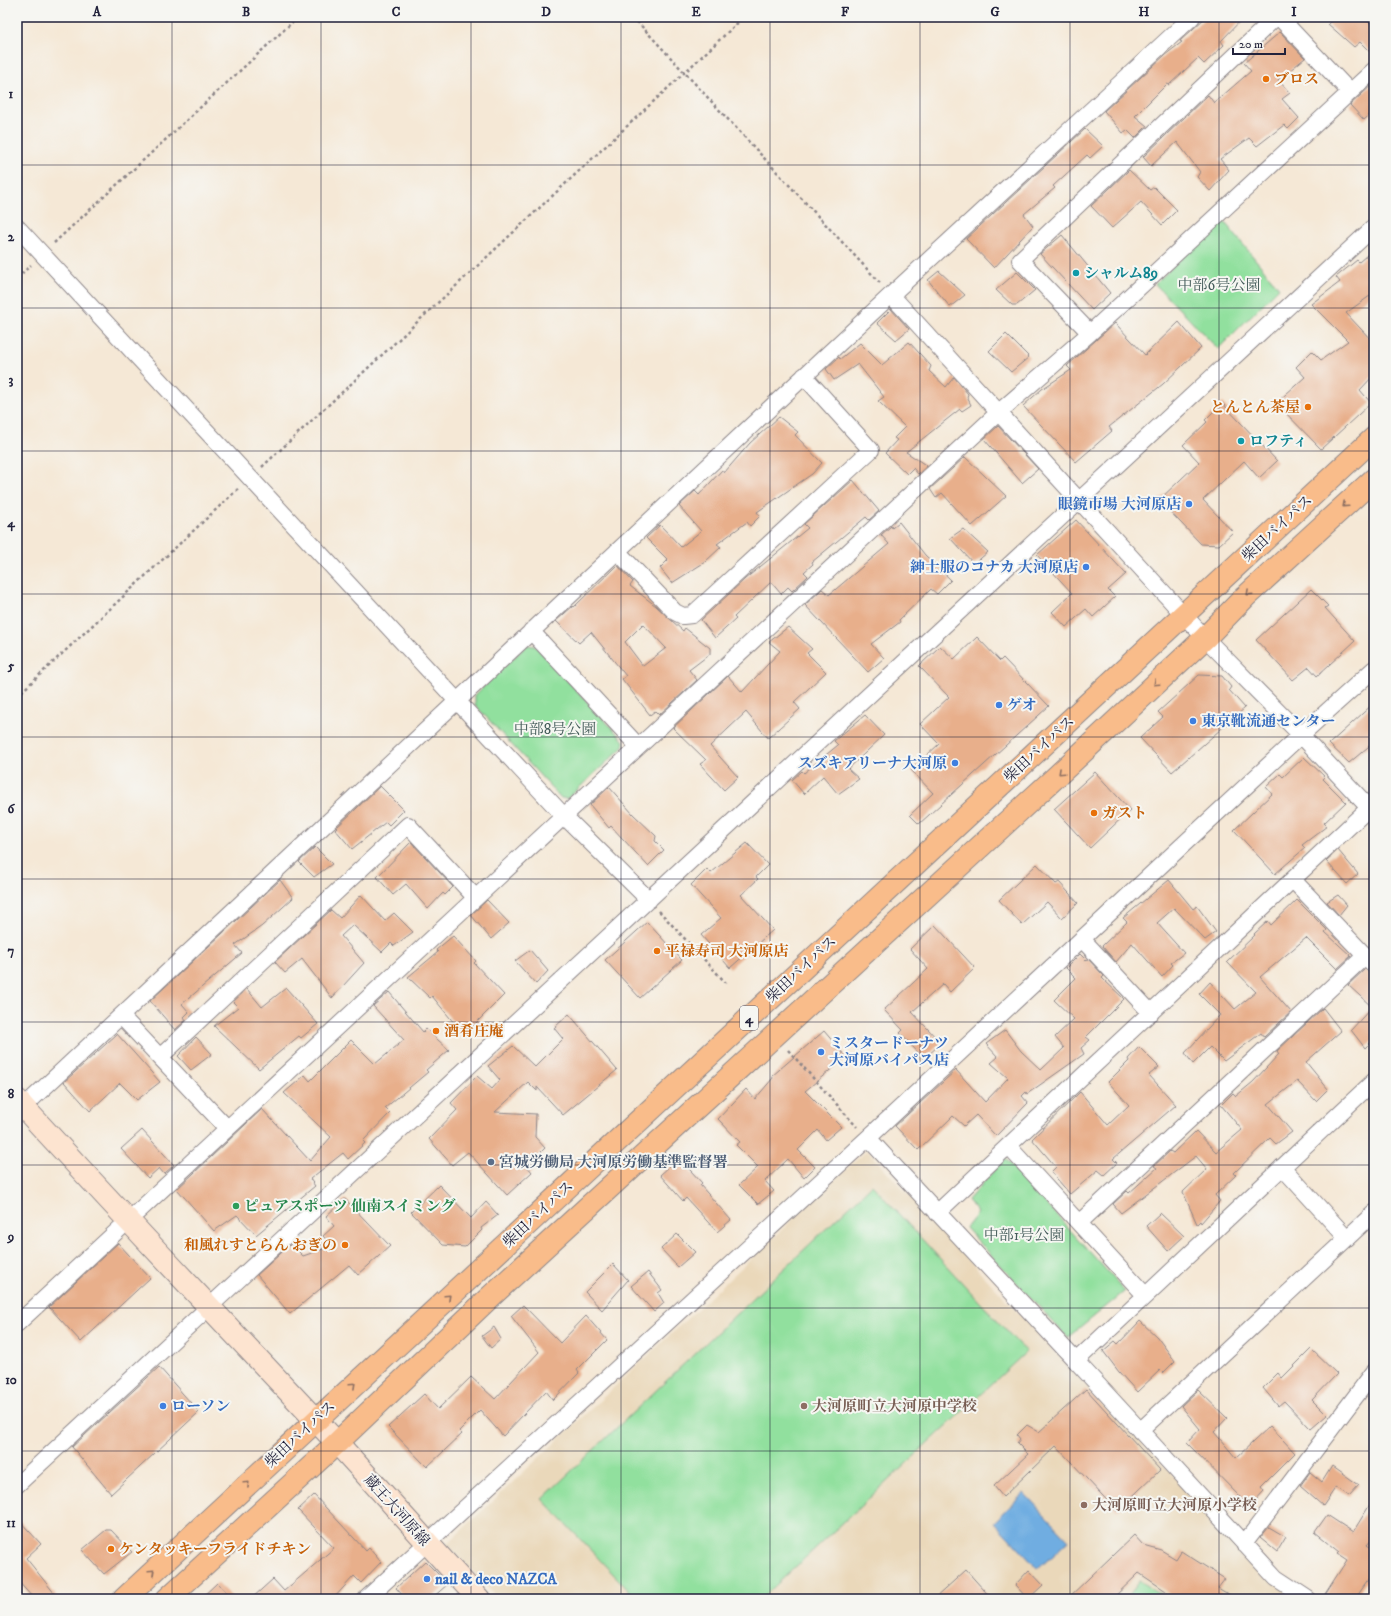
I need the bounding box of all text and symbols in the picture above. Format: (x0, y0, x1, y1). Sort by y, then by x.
text: A (92, 4, 102, 20)
text: B (242, 4, 250, 20)
text: C (392, 4, 401, 20)
text: D (541, 4, 551, 20)
text: E (691, 4, 701, 20)
text: F (841, 4, 850, 20)
text: G (990, 4, 1000, 20)
text: H (1139, 4, 1150, 20)
text: I (1291, 4, 1297, 20)
scale bar (1233, 30, 1285, 56)
text: 20 m (1239, 37, 1263, 52)
place label: ブロス (1274, 70, 1319, 89)
marker: ブロス (1261, 74, 1271, 84)
text: 1 (9, 86, 14, 102)
text: 2 (8, 229, 15, 245)
place label: シャルム89 (1084, 264, 1158, 283)
marker: シャルム89 (1071, 268, 1081, 278)
park label: 中部6号公園 (1178, 276, 1260, 295)
text: 3 (9, 372, 14, 388)
place label: とんとん茶屋 (1210, 398, 1300, 417)
marker: とんとん茶屋 (1303, 402, 1313, 412)
place label: ロフティ (1249, 432, 1308, 451)
marker: ロフティ (1236, 436, 1246, 446)
street label: 柴田バイパス (1238, 491, 1317, 566)
place label: 眼鏡市場 大河原店 (1058, 495, 1181, 514)
marker: 眼鏡市場 大河原店 (1184, 499, 1194, 509)
one-way arrow (1342, 500, 1350, 508)
text: 4 (6, 515, 15, 532)
place label: 紳士服のコナカ 大河原店 (910, 558, 1078, 577)
marker: 紳士服のコナカ 大河原店 (1081, 562, 1091, 572)
one-way arrow (1246, 588, 1254, 595)
text: 5 (7, 658, 15, 674)
one-way arrow (1153, 678, 1161, 686)
place label: ゲオ (1007, 696, 1037, 715)
marker: ゲオ (994, 700, 1004, 710)
street label: 柴田バイパス (1000, 712, 1079, 787)
place label: 東京靴流通センター (1201, 712, 1335, 731)
marker: 東京靴流通センター (1188, 716, 1198, 726)
park label: 中部8号公園 (514, 720, 596, 739)
place label: スズキアリーナ大河原 (798, 754, 947, 773)
marker: スズキアリーナ大河原 (950, 758, 960, 768)
one-way arrow (1058, 768, 1066, 775)
text: 6 (8, 801, 16, 817)
place label: ガスト (1102, 804, 1147, 823)
marker: ガスト (1089, 808, 1099, 818)
street label: 柴田バイパス (762, 932, 841, 1007)
place label: 平禄寿司 大河原店 (665, 942, 788, 961)
text: 7 (8, 943, 15, 959)
marker: 平禄寿司 大河原店 (652, 946, 662, 956)
road number: 4 (740, 1006, 758, 1030)
place label: 酒肴庄庵 (444, 1022, 504, 1041)
marker: 酒肴庄庵 (431, 1026, 441, 1036)
place label: ミスタードーナツ 大河原バイパス店 (829, 1034, 949, 1070)
marker: ミスタードーナツ 大河原バイパス店 (816, 1047, 826, 1057)
text: 8 (8, 1086, 15, 1102)
place label: 宮城労働局 大河原労働基準監督署 (499, 1153, 727, 1172)
marker: 宮城労働局 大河原労働基準監督署 (486, 1157, 496, 1167)
street label: 柴田バイパス (499, 1177, 578, 1252)
place label: ピュアスポーツ 仙南スイミング (244, 1197, 455, 1216)
marker: ピュアスポーツ 仙南スイミング (231, 1201, 241, 1211)
park label: 中部1号公園 (984, 1226, 1064, 1245)
text: 9 (7, 1229, 14, 1245)
place label: 和風れすとらん おぎの (184, 1236, 337, 1255)
marker: 和風れすとらん おぎの (340, 1240, 350, 1250)
one-way arrow (443, 1294, 451, 1302)
text: 10 (5, 1372, 17, 1388)
one-way arrow (348, 1382, 356, 1390)
place label: ローソン (171, 1397, 230, 1416)
street label: 柴田バイパス (261, 1397, 340, 1472)
place label: 大河原町立大河原中学校 (812, 1397, 977, 1416)
marker: ローソン (158, 1401, 168, 1411)
marker: 大河原町立大河原中学校 (799, 1401, 809, 1411)
street label: 蔵王大河原線 (359, 1471, 434, 1550)
one-way arrow (243, 1481, 250, 1488)
place label: 大河原町立大河原小学校 (1092, 1496, 1257, 1515)
marker: 大河原町立大河原小学校 (1079, 1500, 1089, 1510)
text: 11 (6, 1515, 16, 1531)
place label: ケンタッキーフライドチキン (119, 1540, 311, 1559)
marker: ケンタッキーフライドチキン (106, 1544, 116, 1554)
one-way arrow (148, 1570, 155, 1577)
place label: nail & deco NAZCA (435, 1570, 557, 1589)
marker: nail & deco NAZCA (422, 1574, 432, 1584)

